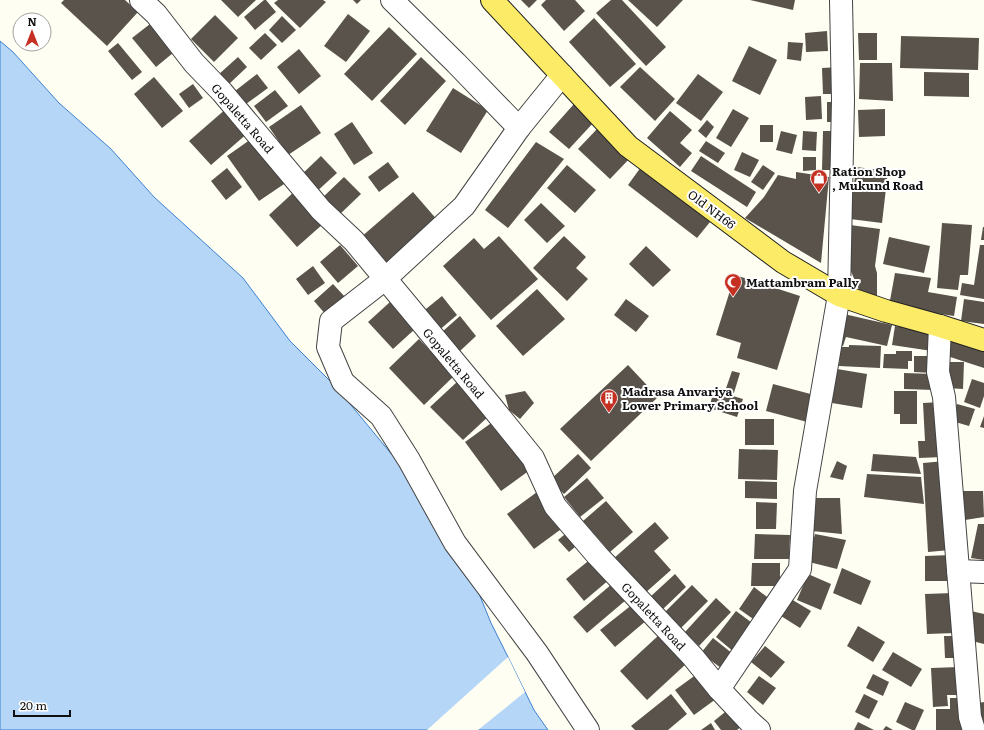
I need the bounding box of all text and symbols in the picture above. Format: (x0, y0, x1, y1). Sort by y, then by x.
north arrow (12, 12, 52, 52)
text: N (27, 13, 37, 29)
street label: Gopaletta Road (208, 79, 279, 157)
place label: Ration Shop , Mukund Road (832, 162, 924, 194)
shop icon: Ration Shop , Mukund Road (809, 168, 829, 193)
street label: Old NH66 (684, 185, 740, 233)
mosque icon: Mattambram Pally (723, 272, 743, 297)
place label: Mattambram Pally (746, 273, 859, 291)
street label: Gopaletta Road (419, 324, 489, 403)
place label: Madrasa Anvariya Lower Primary School (622, 382, 759, 414)
building icon: Madrasa Anvariya Lower Primary School (599, 388, 619, 413)
street label: Gopaletta Road (618, 578, 691, 655)
scale bar (14, 692, 70, 718)
text: 20 m (20, 696, 47, 714)

